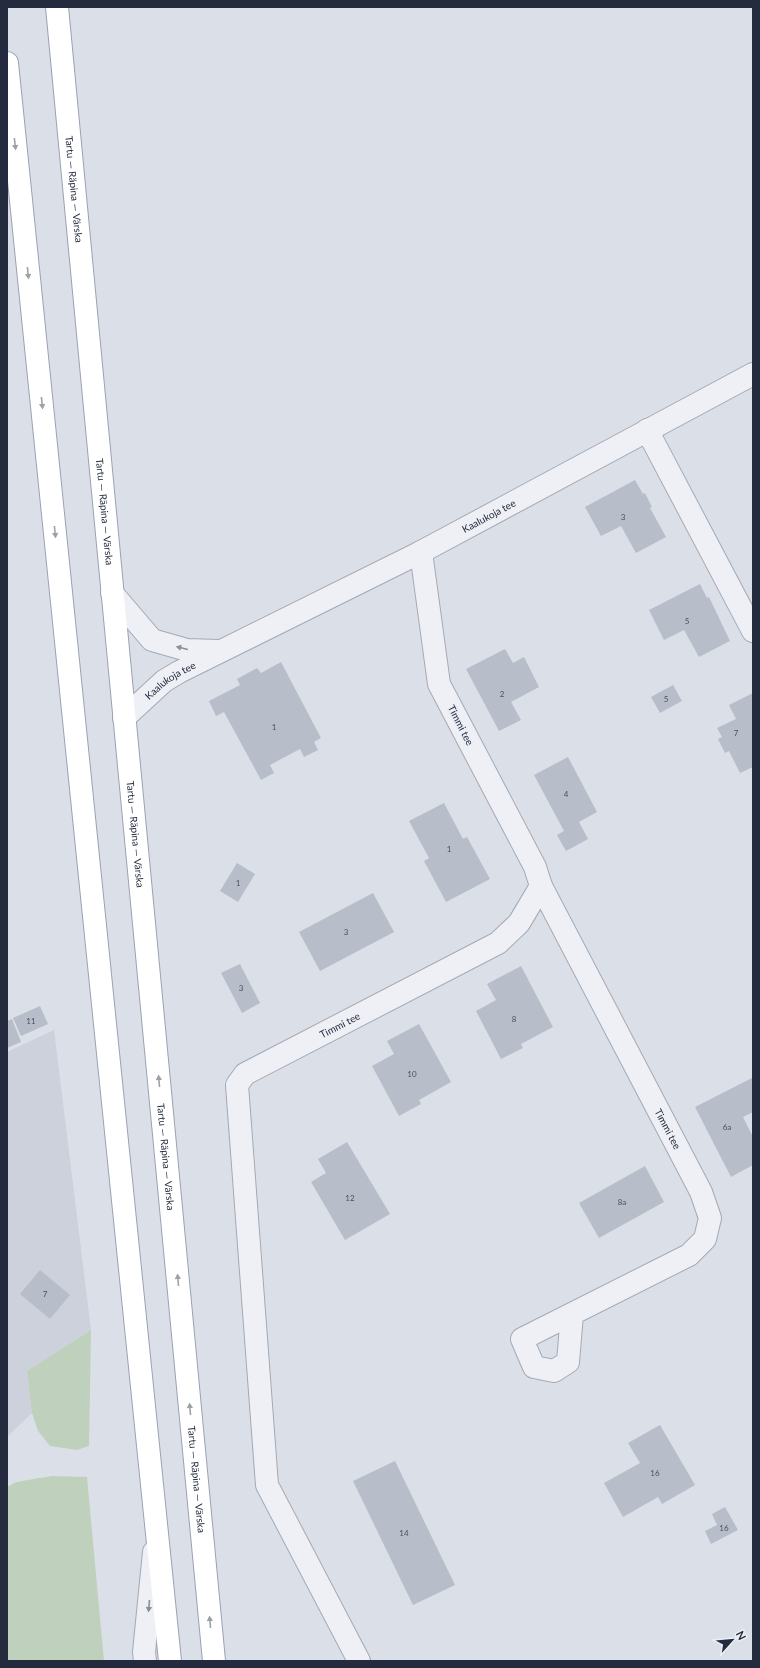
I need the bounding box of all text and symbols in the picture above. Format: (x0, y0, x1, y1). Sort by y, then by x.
street label: Tartu — Räpina — Värska (63, 135, 85, 243)
one-way arrow (11, 138, 18, 150)
one-way arrow (25, 267, 32, 279)
one-way arrow (39, 397, 45, 409)
street label: Tartu — Räpina — Värska (94, 458, 116, 566)
street label: Kaalukoja tee (460, 496, 518, 535)
house number: 3 (621, 512, 626, 522)
one-way arrow (52, 526, 59, 538)
house number: 5 (685, 616, 690, 626)
one-way arrow (176, 645, 188, 651)
street label: Kaalukoja tee (142, 659, 197, 702)
house number: 2 (500, 689, 505, 699)
house number: 5 (664, 694, 669, 704)
street label: Timmi tee (446, 703, 476, 747)
house number: 1 (272, 722, 277, 732)
house number: 7 (734, 728, 739, 738)
street label: Tartu — Räpina — Värska (124, 780, 147, 888)
house number: 4 (564, 789, 569, 799)
house number: 1 (447, 844, 452, 854)
house number: 1 (236, 878, 241, 888)
house number: 3 (344, 927, 349, 937)
house number: 3 (239, 983, 244, 993)
street label: Timmi tee (318, 1010, 362, 1040)
house number: 8 (512, 1014, 517, 1024)
house number: 11 (26, 1016, 36, 1026)
house number: 10 (407, 1069, 417, 1079)
one-way arrow (155, 1075, 162, 1087)
street label: Tartu — Räpina — Värska (155, 1103, 177, 1211)
street label: Timmi tee (652, 1107, 683, 1151)
house number: 6a (723, 1122, 731, 1132)
house number: 12 (345, 1193, 355, 1203)
house number: 8a (618, 1197, 626, 1207)
one-way arrow (174, 1274, 181, 1286)
house number: 7 (43, 1289, 48, 1299)
one-way arrow (186, 1403, 193, 1415)
street label: Tartu — Räpina — Värska (186, 1425, 208, 1533)
house number: 16 (650, 1468, 660, 1478)
house number: 16 (719, 1523, 729, 1533)
house number: 14 (399, 1528, 409, 1538)
one-way arrow (145, 1600, 152, 1612)
one-way arrow (207, 1616, 213, 1628)
north arrow (712, 1620, 752, 1660)
text: N (734, 1629, 749, 1642)

